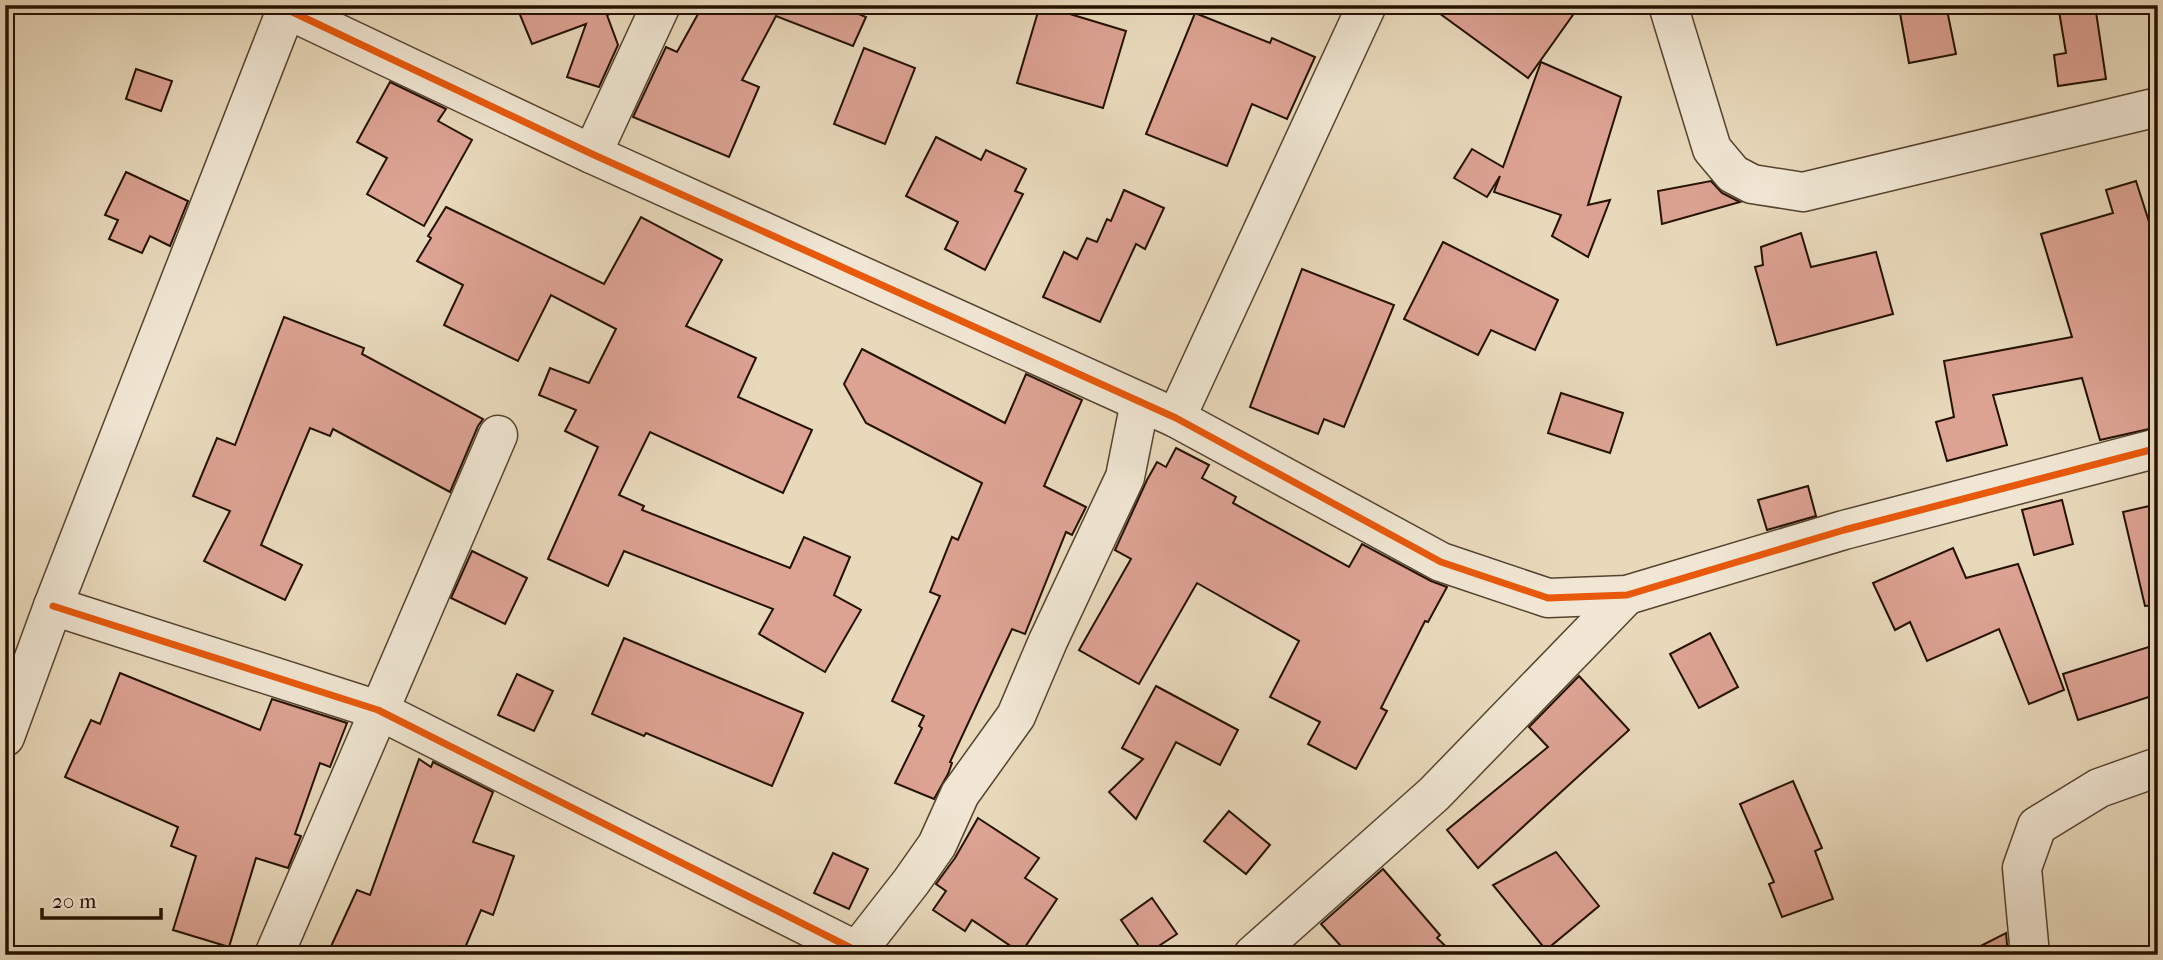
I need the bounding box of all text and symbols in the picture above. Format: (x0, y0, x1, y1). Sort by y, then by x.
scale bar (42, 876, 161, 920)
text: 20 m (52, 889, 97, 913)

